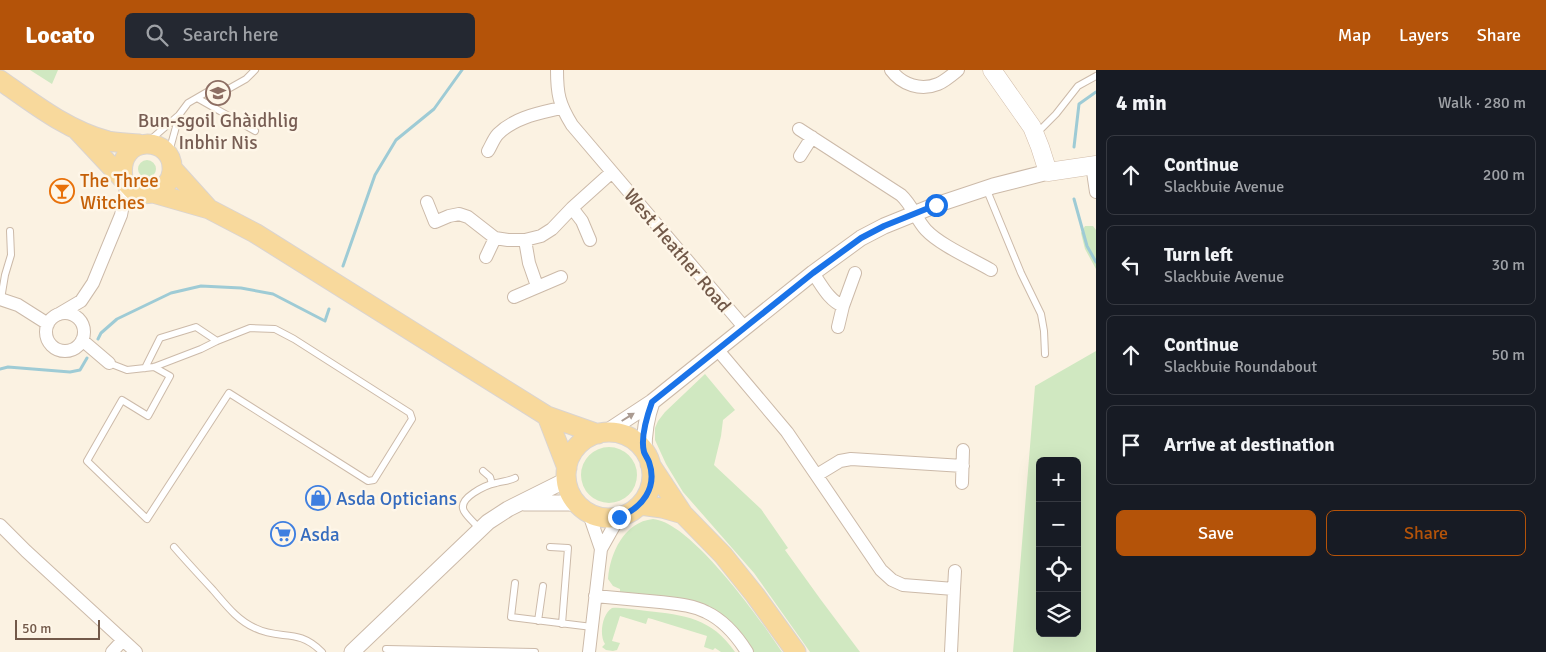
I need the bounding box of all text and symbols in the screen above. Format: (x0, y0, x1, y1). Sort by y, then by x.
search box (125, 13, 475, 58)
text: Locato (25, 20, 95, 50)
icon: search (143, 21, 171, 49)
text: Search here (183, 23, 279, 47)
text: Map (1338, 24, 1371, 46)
text: Layers (1399, 24, 1449, 46)
text: Share (1477, 24, 1521, 46)
school or university icon: Bun-sgoil Ghàidhlig Inbhir Nis (205, 80, 231, 106)
text: 4 min (1116, 90, 1167, 116)
text: Walk · 280 m (1438, 93, 1526, 113)
place label: Bun-sgoil Ghàidhlig Inbhir Nis (138, 109, 298, 155)
text: Continue (1164, 153, 1239, 177)
icon: ahead (1117, 161, 1145, 189)
text: 200 m (1483, 165, 1525, 185)
place label: The Three Witches (80, 169, 159, 215)
text: Slackbuie Avenue (1164, 177, 1284, 197)
bar icon: The Three Witches (49, 178, 75, 204)
street label: West Heather Road (618, 184, 736, 317)
route start (925, 194, 948, 217)
text: Turn left (1164, 243, 1233, 267)
icon: left (1117, 251, 1145, 279)
text: 30 m (1491, 255, 1525, 275)
text: Slackbuie Avenue (1164, 267, 1284, 287)
text: Continue (1164, 333, 1239, 357)
icon: ahead (1117, 341, 1145, 369)
text: 50 m (1491, 345, 1525, 365)
text: Slackbuie Roundabout (1164, 357, 1317, 377)
one-way arrow (622, 412, 635, 421)
icon: arrive (1117, 431, 1145, 459)
text: Arrive at destination (1164, 433, 1335, 457)
map controls (1036, 457, 1081, 637)
button: + (1036, 457, 1081, 502)
shop icon: Asda Opticians (305, 485, 331, 511)
place label: Asda Opticians (336, 487, 457, 511)
button: − (1036, 502, 1081, 547)
route end (608, 506, 631, 529)
button: Save (1116, 510, 1316, 556)
button: Share (1326, 510, 1526, 556)
supermarket icon: Asda (270, 521, 296, 547)
place label: Asda (300, 523, 340, 547)
button: locate (1036, 547, 1081, 592)
button: layers (1036, 592, 1081, 637)
scale bar (15, 617, 100, 640)
text: 50 m (22, 620, 51, 637)

